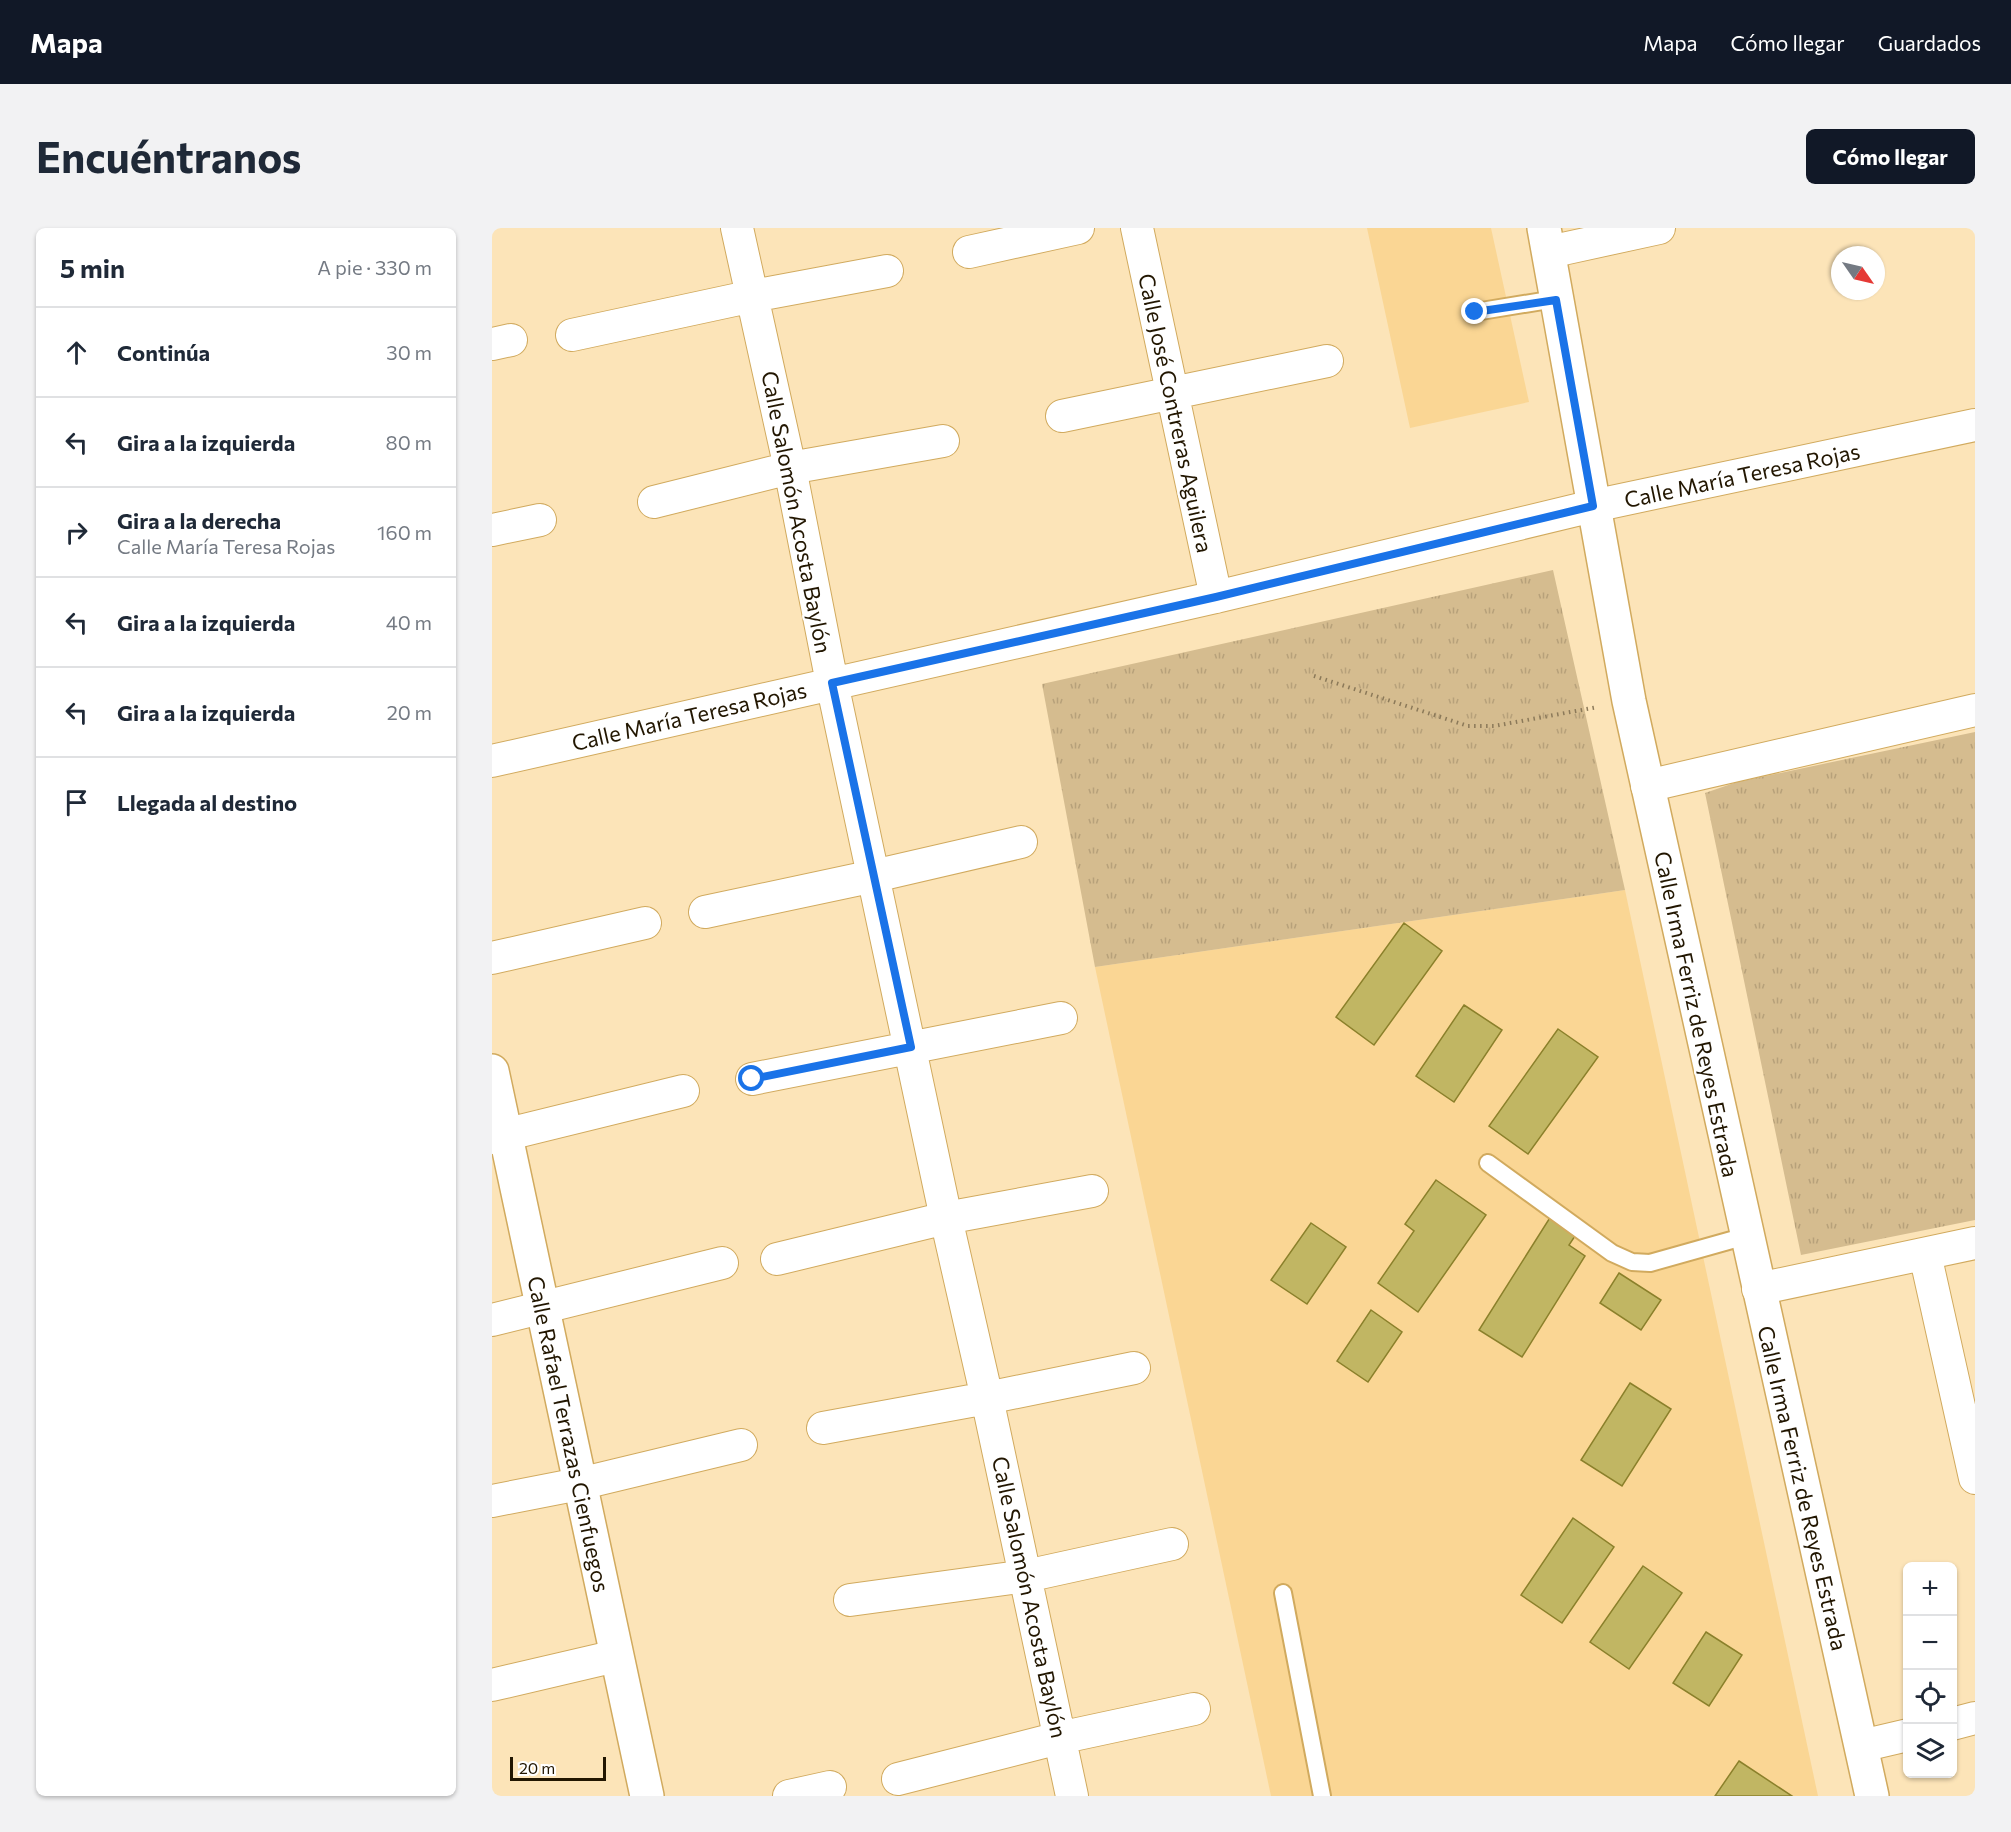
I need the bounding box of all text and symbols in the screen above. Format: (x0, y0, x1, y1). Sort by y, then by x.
text: Mapa (30, 25, 103, 59)
text: Mapa (1643, 30, 1698, 55)
text: Cómo llegar (1731, 30, 1845, 55)
text: Guardados (1878, 30, 1981, 55)
button: Cómo llegar (1806, 129, 1975, 184)
text: Encuéntranos (36, 130, 301, 182)
north arrow (1831, 246, 1885, 300)
text: 5 min (60, 252, 125, 283)
text: A pie · 330 m (317, 255, 432, 279)
street label: Calle José Contreras Aguilera (1133, 271, 1219, 555)
route end (1461, 298, 1487, 324)
icon: ahead (60, 336, 93, 369)
text: Continúa (117, 339, 210, 366)
text: 30 m (386, 340, 432, 364)
street label: Calle Salomón Acosta Baylón (756, 368, 838, 656)
icon: left (60, 426, 93, 459)
text: Gira a la izquierda (117, 429, 295, 456)
text: 80 m (386, 430, 432, 454)
street label: Calle María Teresa Rojas (1622, 437, 1862, 513)
text: Gira a la derecha (117, 507, 281, 534)
icon: right (60, 516, 93, 549)
text: 160 m (377, 520, 432, 544)
text: Calle María Teresa Rojas (117, 534, 335, 558)
icon: left (60, 606, 93, 639)
text: Gira a la izquierda (117, 609, 295, 636)
text: 40 m (386, 610, 432, 634)
street label: Calle María Teresa Rojas (569, 676, 809, 756)
icon: left (60, 696, 93, 729)
text: Gira a la izquierda (117, 699, 295, 726)
text: 20 m (387, 700, 432, 724)
icon: arrive (60, 786, 93, 819)
text: Llegada al destino (117, 789, 297, 816)
street label: Calle Irma Ferriz de Reyes Estrada (1649, 849, 1745, 1179)
route start (738, 1065, 764, 1091)
street label: Calle Rafael Terrazas Cienfuegos (522, 1273, 616, 1595)
street label: Calle Irma Ferriz de Reyes Estrada (1752, 1323, 1854, 1653)
street label: Calle Salomón Acosta Baylón (987, 1454, 1073, 1740)
map controls (1903, 1562, 1957, 1778)
button: + (1903, 1562, 1957, 1616)
button: − (1903, 1616, 1957, 1670)
button: locate (1903, 1670, 1957, 1724)
button: layers (1903, 1724, 1957, 1778)
scale bar (510, 1754, 606, 1782)
text: 20 m (519, 1758, 555, 1777)

